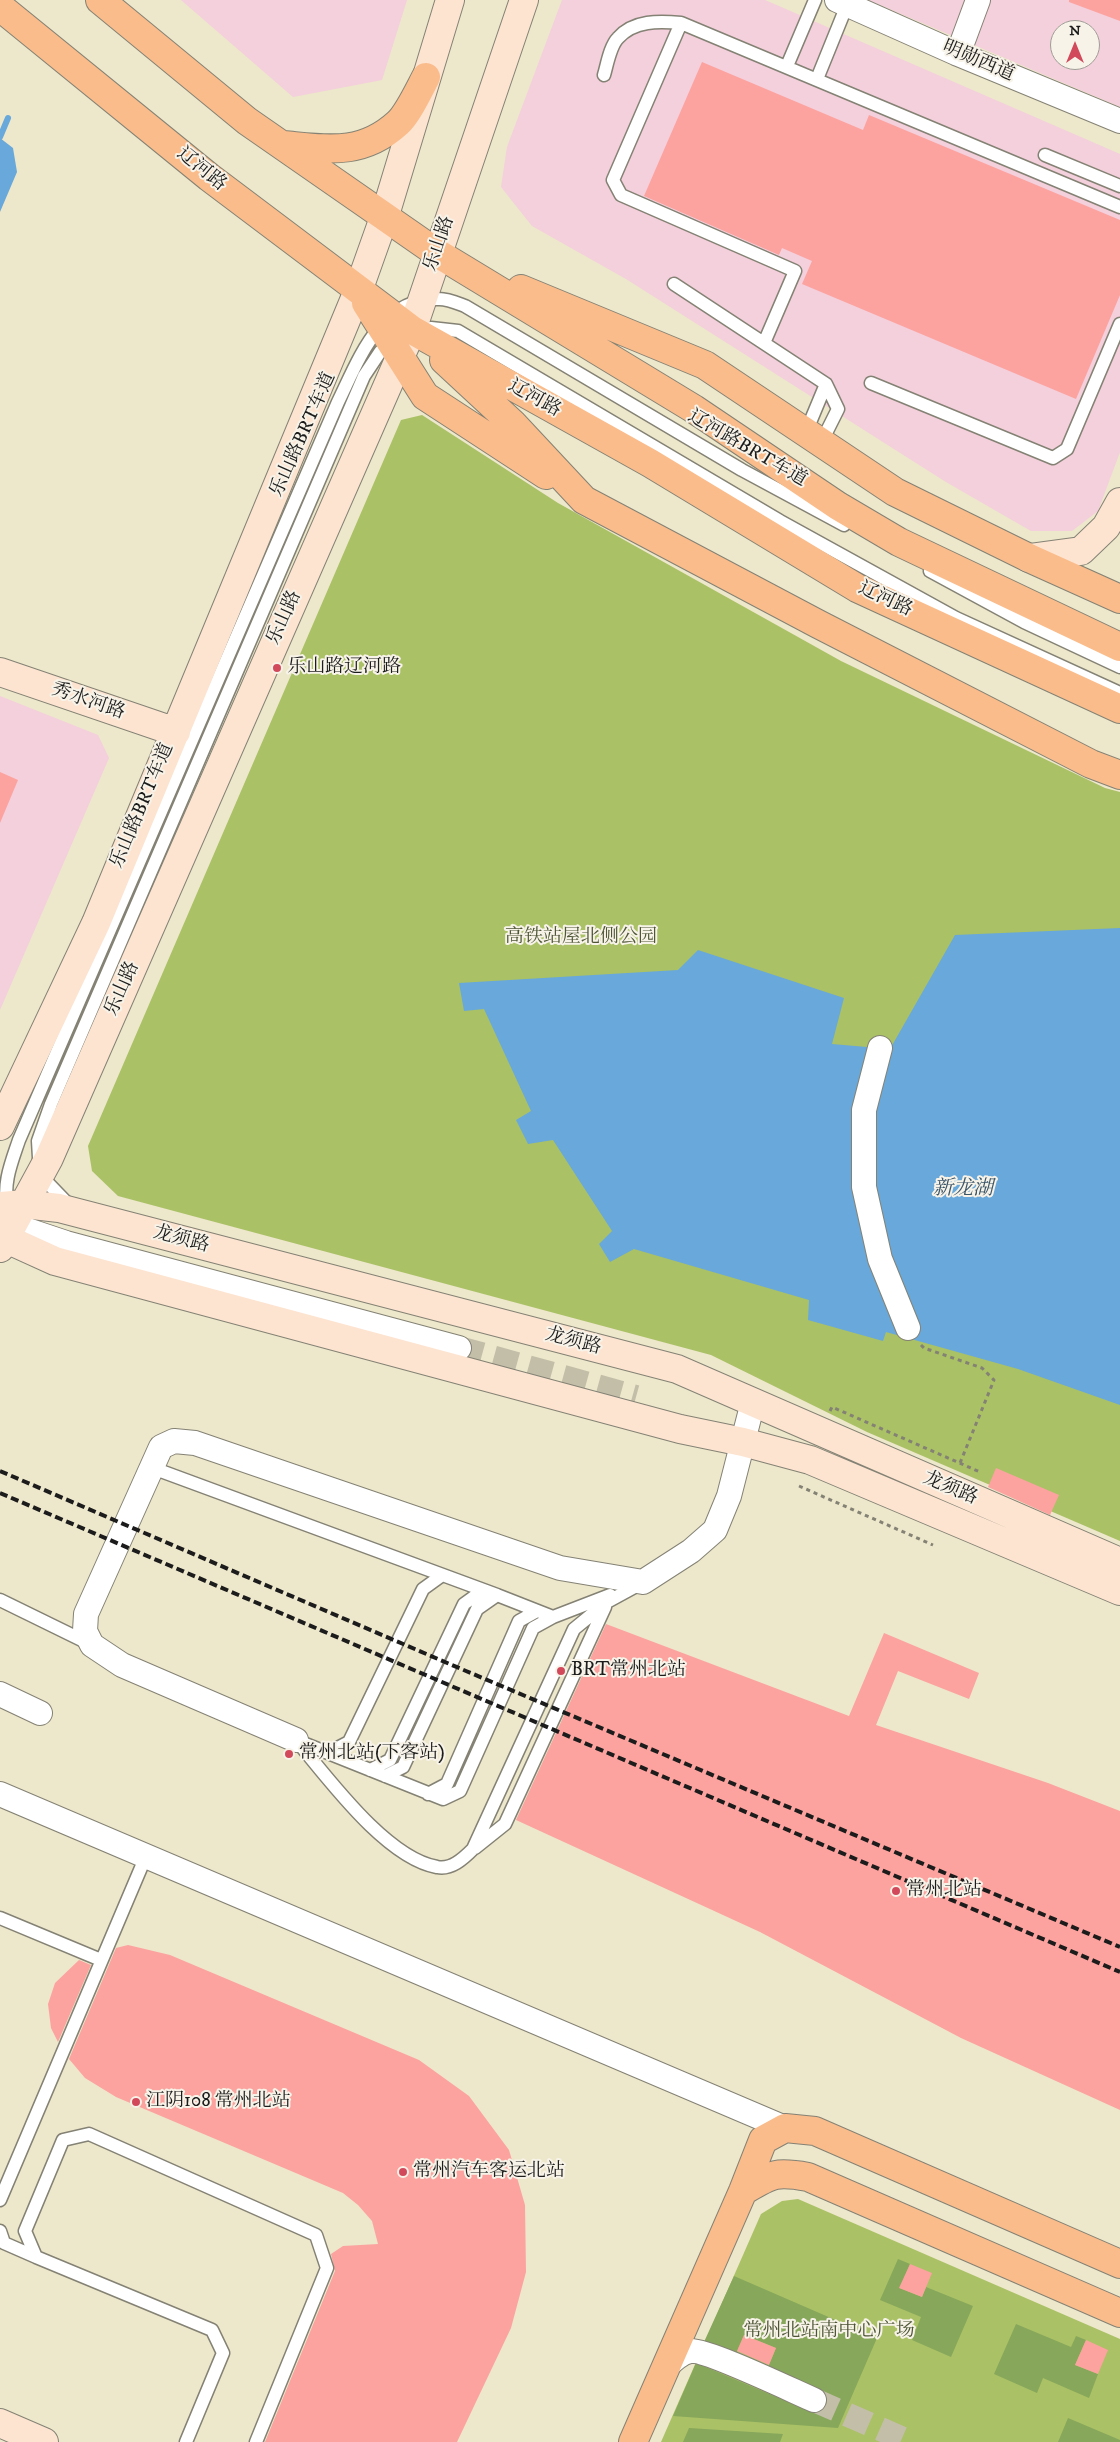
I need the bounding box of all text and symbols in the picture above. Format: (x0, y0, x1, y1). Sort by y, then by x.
north arrow (1050, 20, 1100, 70)
text: N (1069, 22, 1081, 40)
street label: 明勋西道 (939, 37, 1017, 87)
street label: 辽河路 (172, 143, 230, 197)
street label: 乐山路 (420, 213, 460, 275)
street label: 乐山路BRT车道 (266, 369, 342, 501)
street label: 辽河路 (504, 375, 564, 423)
street label: 辽河路BRT车道 (683, 406, 811, 492)
street label: 辽河路 (854, 578, 916, 622)
street label: 乐山路 (263, 587, 307, 649)
place label: 乐山路辽河路 (287, 657, 401, 679)
marker: 乐山路辽河路 (271, 662, 283, 674)
street label: 秀水河路 (48, 679, 128, 725)
street label: 乐山路BRT车道 (106, 740, 180, 872)
park label: 高铁站屋北侧公园 (505, 927, 657, 949)
street label: 乐山路 (101, 958, 145, 1020)
water label: 新龙湖 (933, 1178, 993, 1202)
street label: 龙须路 (151, 1222, 211, 1258)
street label: 龙须路 (543, 1324, 603, 1360)
street label: 龙须路 (919, 1467, 981, 1511)
place label: BRT常州北站 (571, 1660, 686, 1682)
marker: BRT常州北站 (555, 1665, 567, 1677)
place label: 常州北站(下客站) (299, 1743, 445, 1765)
marker: 常州北站(下客站) (283, 1748, 295, 1760)
place label: 常州北站 (906, 1880, 982, 1902)
marker: 常州北站 (890, 1885, 902, 1897)
place label: 江阴108 常州北站 (146, 2091, 291, 2113)
marker: 江阴108 常州北站 (130, 2096, 142, 2108)
place label: 常州汽车客运北站 (413, 2161, 565, 2183)
marker: 常州汽车客运北站 (397, 2166, 409, 2178)
park label: 常州北站南中心广场 (744, 2321, 914, 2343)

